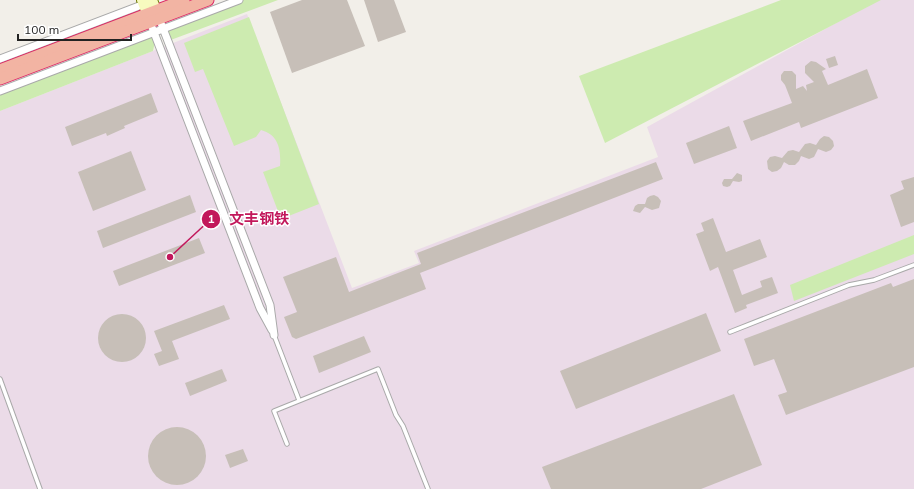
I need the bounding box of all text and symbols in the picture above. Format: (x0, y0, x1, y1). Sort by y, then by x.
scale bar (18, 16, 131, 42)
text: 100 m (24, 22, 59, 37)
callout: 文丰钢铁 (201, 206, 297, 233)
text: 文丰钢铁 (229, 209, 289, 228)
text: 1 (207, 211, 215, 226)

